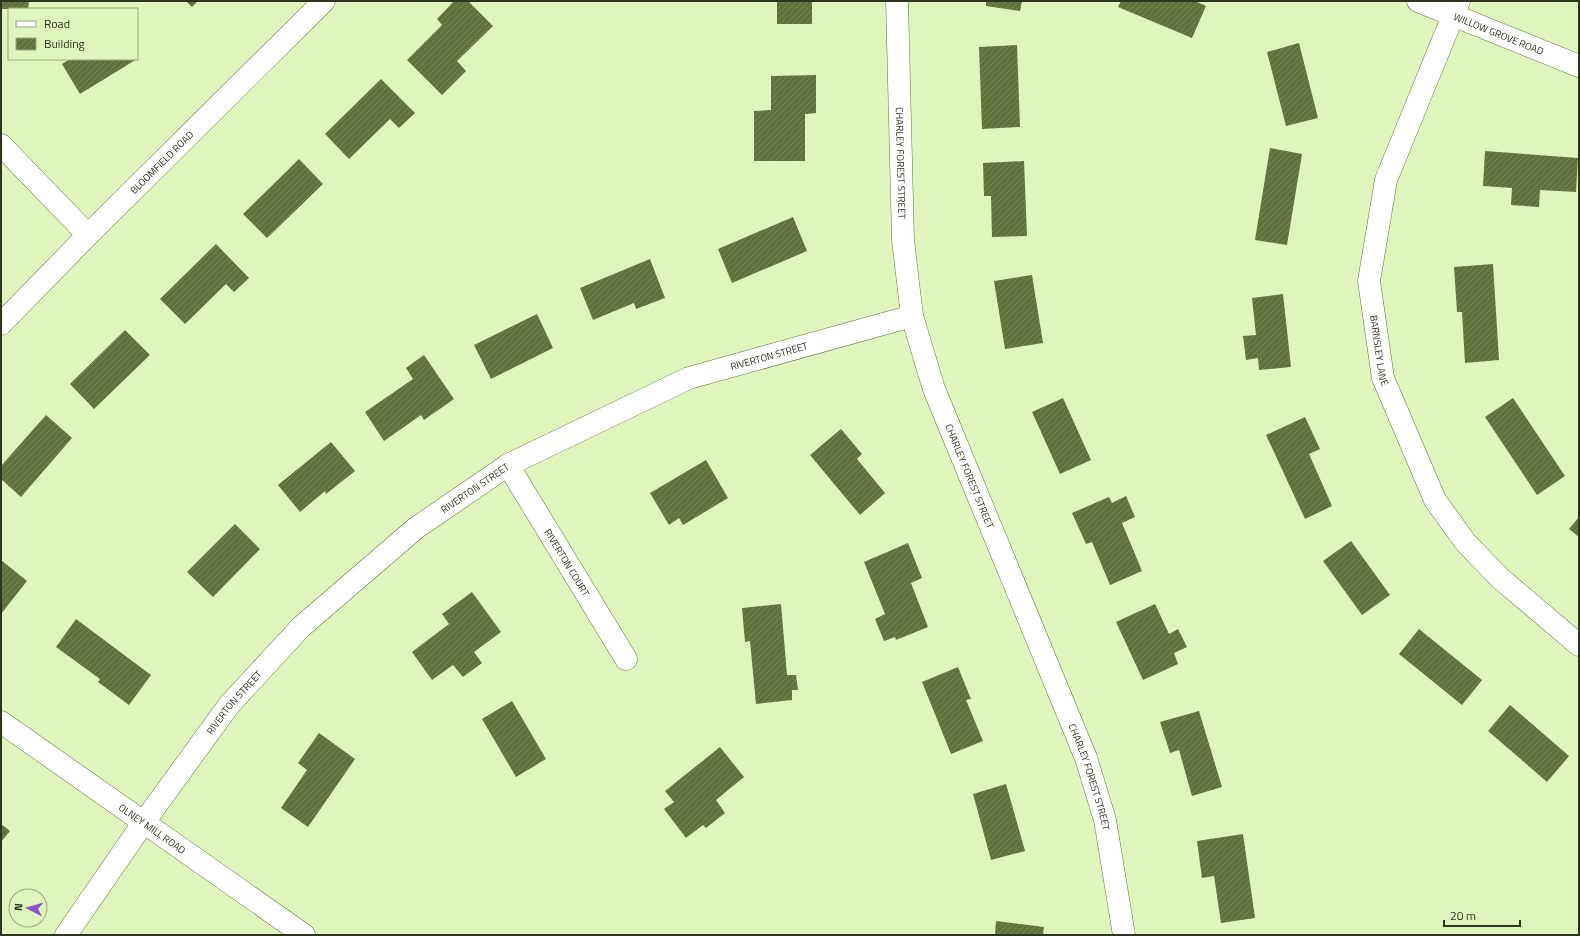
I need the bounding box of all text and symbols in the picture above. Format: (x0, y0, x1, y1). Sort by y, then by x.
legend (8, 8, 138, 60)
street label: WILLOW GROVE ROAD (1451, 9, 1546, 59)
text: Road (44, 14, 70, 33)
text: Building (44, 34, 85, 53)
street label: CHARLEY FOREST STREET (892, 107, 909, 220)
street label: BLOOMFIELD ROAD (127, 127, 197, 197)
street label: BARNSLEY LANE (1366, 314, 1393, 389)
street label: RIVERTON STREET (728, 338, 810, 374)
street label: CHARLEY FOREST STREET (941, 422, 998, 531)
street label: RIVERTON STREET (438, 459, 513, 517)
street label: RIVERTON COURT (541, 526, 593, 600)
street label: RIVERTON STREET (203, 667, 266, 738)
street label: CHARLEY FOREST STREET (1065, 721, 1114, 832)
street label: OLNEY MILL ROAD (115, 800, 189, 858)
north arrow (8, 888, 48, 928)
text: N (10, 902, 26, 912)
scale bar (1444, 902, 1520, 928)
text: 20 m (1450, 906, 1476, 925)

